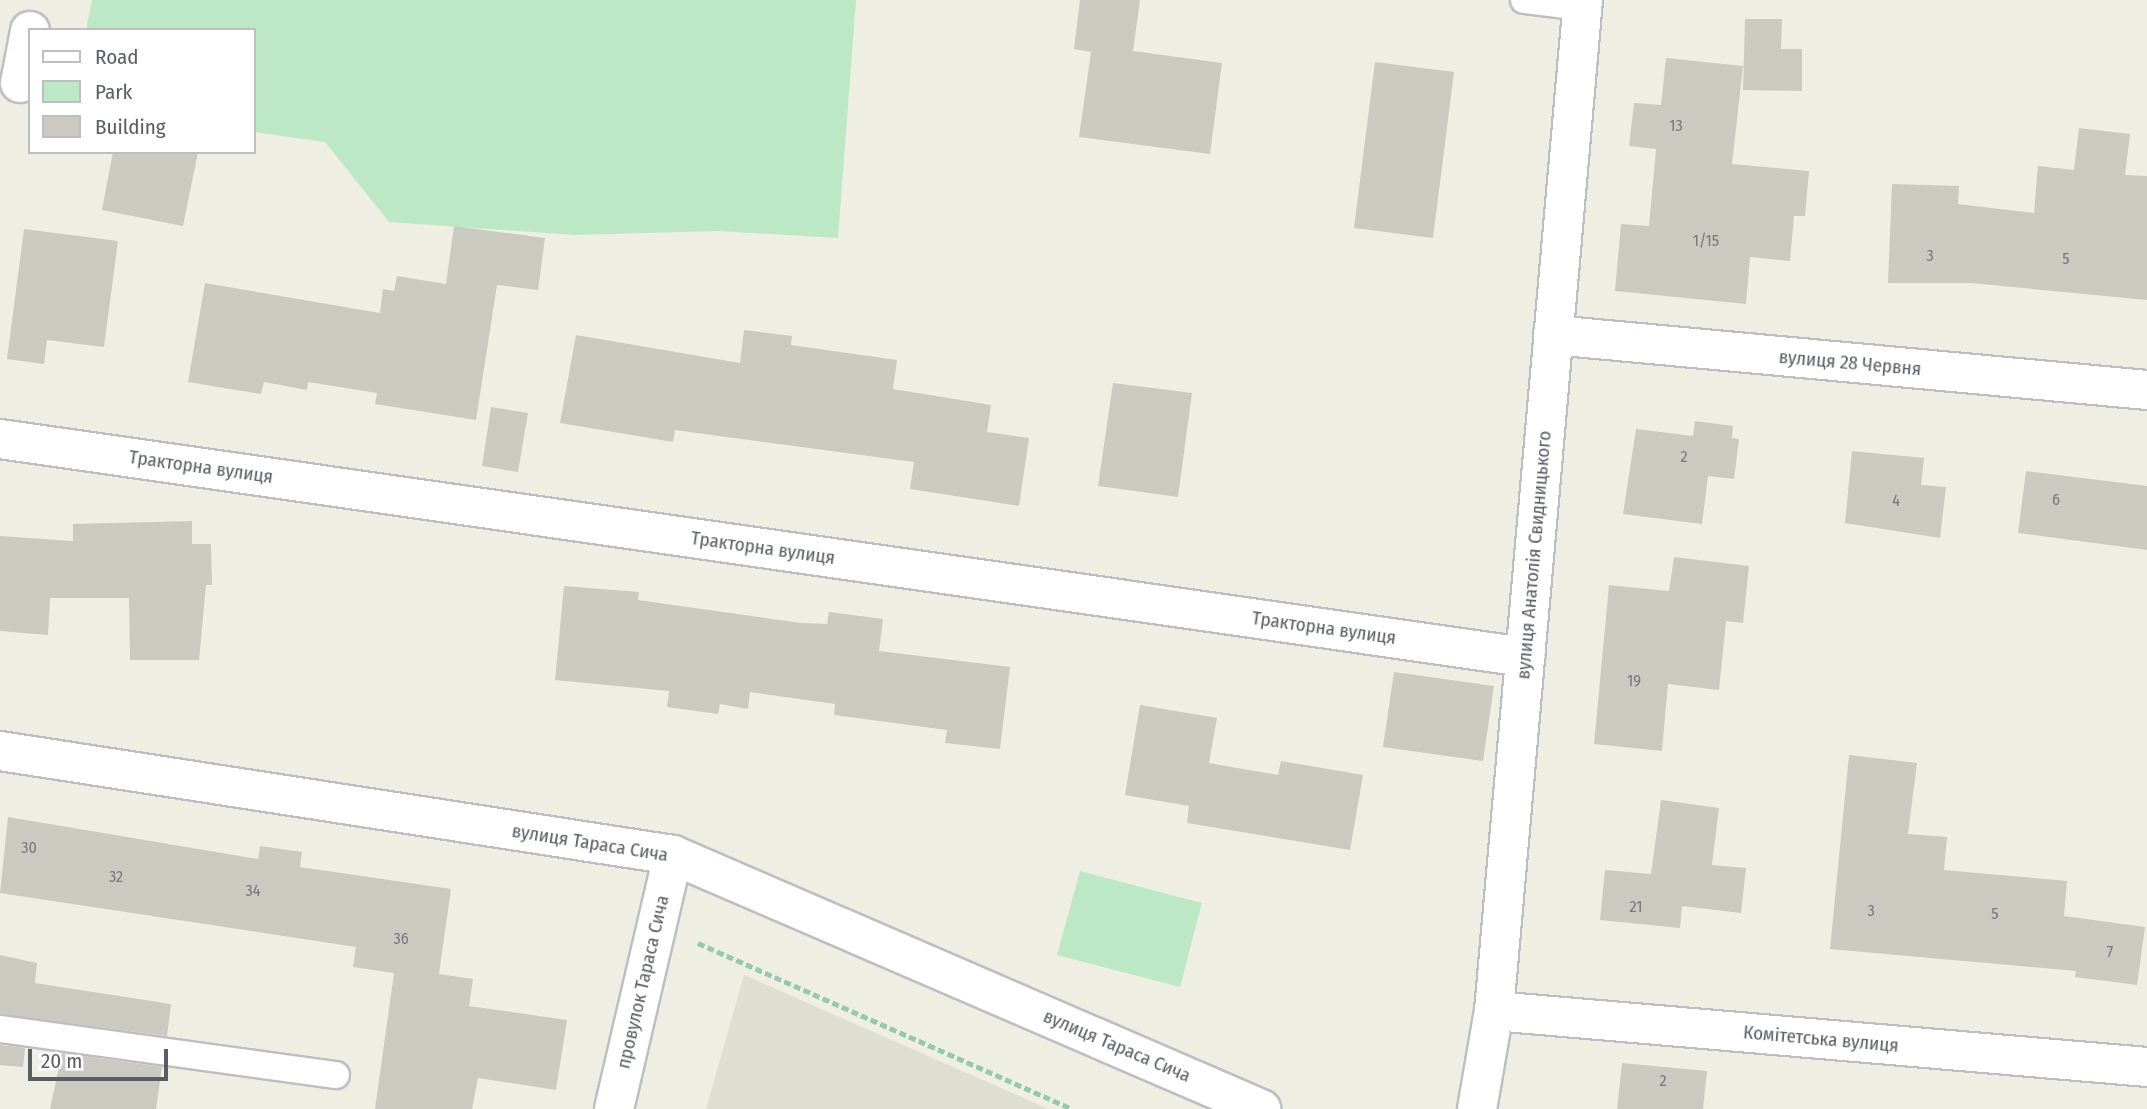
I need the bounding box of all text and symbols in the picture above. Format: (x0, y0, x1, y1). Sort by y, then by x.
legend (28, 28, 256, 154)
text: Road (95, 44, 139, 70)
text: Park (95, 79, 132, 105)
text: Building (95, 114, 166, 140)
house number: 13 (1669, 116, 1683, 136)
house number: 1/15 (1693, 231, 1719, 251)
house number: 3 (1926, 246, 1934, 266)
house number: 5 (2062, 249, 2070, 269)
street label: вулиця 28 Червня (1778, 345, 1922, 381)
street label: вулиця Анатолія Свидницького (1512, 430, 1556, 680)
street label: Тракторна вулиця (128, 446, 274, 488)
house number: 2 (1680, 447, 1688, 467)
house number: 6 (2052, 490, 2060, 510)
house number: 4 (1892, 491, 1900, 511)
street label: Тракторна вулиця (690, 527, 836, 569)
street label: Тракторна вулиця (1251, 607, 1397, 649)
house number: 19 (1627, 671, 1641, 691)
street label: вулиця Тараса Сича (510, 819, 670, 867)
house number: 30 (21, 838, 37, 858)
house number: 32 (109, 867, 123, 887)
house number: 34 (246, 881, 260, 901)
street label: провулок Тараса Сича (612, 893, 674, 1071)
house number: 21 (1630, 897, 1642, 917)
house number: 3 (1867, 901, 1875, 921)
house number: 5 (1991, 904, 1999, 924)
house number: 36 (393, 929, 409, 949)
house number: 7 (2107, 942, 2113, 962)
street label: вулиця Тараса Сича (1040, 1005, 1194, 1087)
street label: Комітетська вулиця (1742, 1021, 1900, 1057)
scale bar (32, 1036, 172, 1080)
text: 20 m (41, 1048, 82, 1074)
house number: 2 (1659, 1071, 1667, 1091)

